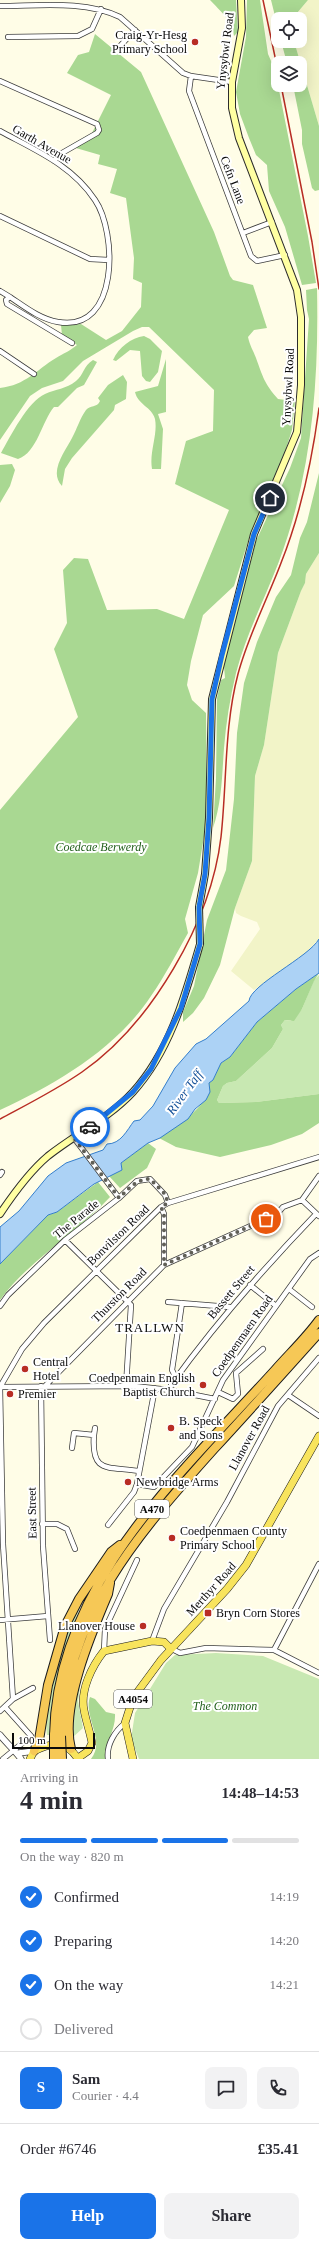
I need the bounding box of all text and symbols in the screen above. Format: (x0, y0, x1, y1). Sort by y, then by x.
street label: Ynysybwl Road (213, 12, 237, 90)
map controls (271, 12, 307, 92)
button: locate (271, 12, 307, 48)
place label: Craig-Yr-Hesg Primary School (112, 28, 188, 56)
marker: Craig-Yr-Hesg Primary School (190, 37, 200, 47)
button: layers (271, 56, 307, 92)
street label: Garth Avenue (10, 121, 74, 167)
street label: Cefn Lane (217, 154, 249, 206)
street label: Ynysybwl Road (279, 348, 297, 426)
pin (253, 481, 287, 515)
icon: home (259, 487, 281, 509)
park label: Coedcae Berwerdy (55, 840, 147, 854)
water label: River Taff (163, 1065, 207, 1118)
courier (70, 1107, 110, 1147)
icon: car (79, 1116, 101, 1138)
street label: The Parade (50, 1196, 102, 1242)
street label: Bonvilston Road (84, 1202, 152, 1268)
pin (249, 1202, 283, 1236)
icon: bag (255, 1208, 277, 1230)
street label: Bassett Street (205, 1262, 258, 1322)
street label: Thurston Road (89, 1265, 149, 1325)
street label: Coedpenmaen Road (208, 1292, 276, 1380)
district label: TRALLWN (115, 1320, 185, 1335)
place label: Central Hotel (33, 1355, 69, 1383)
marker: Central Hotel (20, 1364, 30, 1374)
place label: Coedpenmain English Baptist Church (89, 1371, 195, 1399)
marker: Coedpenmain English Baptist Church (198, 1380, 208, 1390)
place label: Premier (18, 1387, 56, 1401)
marker: Premier (5, 1389, 15, 1399)
street label: Llanover Road (226, 1403, 272, 1473)
place label: B. Speck and Sons (179, 1414, 223, 1442)
marker: B. Speck and Sons (166, 1423, 176, 1433)
place label: Newbridge Arms (136, 1475, 219, 1489)
marker: Newbridge Arms (123, 1477, 133, 1487)
street label: East Street (25, 1486, 39, 1539)
road number: A470 (135, 1500, 169, 1518)
place label: Coedpenmaen County Primary School (180, 1524, 287, 1552)
marker: Coedpenmaen County Primary School (167, 1533, 177, 1543)
street label: Merthyr Road (183, 1559, 239, 1619)
place label: Bryn Corn Stores (216, 1606, 300, 1620)
marker: Bryn Corn Stores (203, 1608, 213, 1618)
place label: Llanover House (58, 1619, 135, 1633)
marker: Llanover House (138, 1621, 148, 1631)
road number: A4054 (114, 1690, 152, 1708)
park label: The Common (193, 1699, 257, 1713)
scale bar (12, 1731, 95, 1750)
text: 100 m (18, 1734, 46, 1746)
text: Arriving in (20, 1770, 78, 1785)
text: 14:48–14:53 (222, 1785, 299, 1801)
text: 4 min (20, 1786, 83, 1815)
text: On the way · 820 m (20, 1849, 124, 1864)
icon: check (20, 1886, 42, 1908)
text: Confirmed (54, 1889, 119, 1905)
text: 14:19 (269, 1889, 299, 1904)
icon: check (20, 1930, 42, 1952)
text: Preparing (54, 1933, 112, 1949)
text: 14:20 (269, 1933, 299, 1948)
icon: check (20, 1974, 42, 1996)
text: On the way (54, 1977, 123, 1993)
text: 14:21 (269, 1977, 299, 1992)
text: Delivered (54, 2021, 113, 2037)
button: chat (205, 2067, 247, 2109)
button: phone (257, 2067, 299, 2109)
text: Sam (72, 2071, 100, 2087)
text: S (37, 2079, 45, 2095)
text: Courier · 4.4 (72, 2088, 139, 2103)
text: Order #6746 (20, 2141, 96, 2157)
text: £35.41 (258, 2141, 299, 2157)
button: Help (20, 2193, 156, 2239)
button: Share (164, 2193, 299, 2239)

